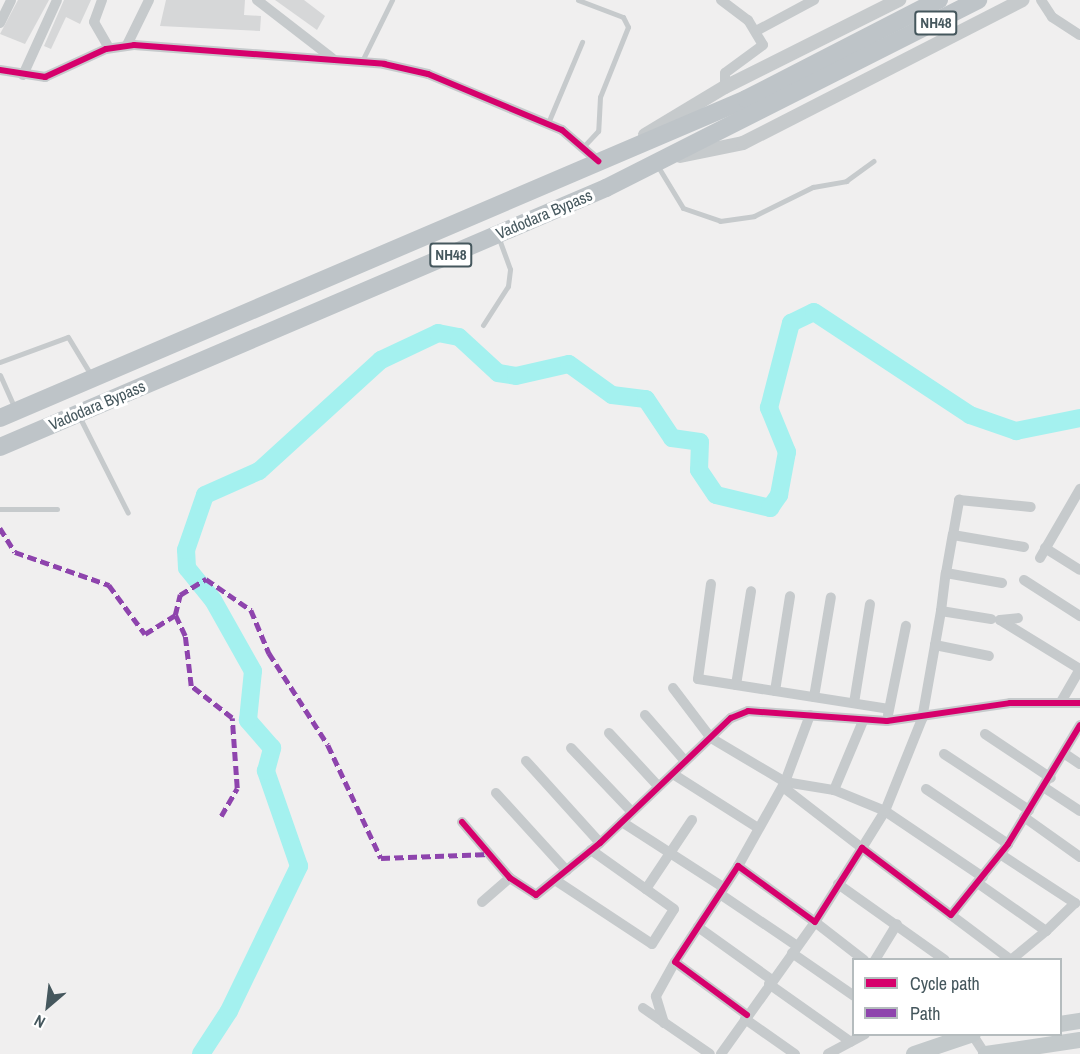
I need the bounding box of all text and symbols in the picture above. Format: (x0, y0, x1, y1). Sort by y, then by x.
road number: NH48 (914, 11, 958, 35)
street label: Vadodara Bypass (493, 185, 595, 243)
road number: NH48 (428, 243, 474, 267)
street label: Vadodara Bypass (46, 376, 148, 434)
legend (852, 958, 1062, 1036)
text: Cycle path (910, 971, 980, 996)
north arrow (18, 976, 78, 1036)
text: Path (910, 1001, 940, 1026)
text: N (30, 1010, 49, 1034)

